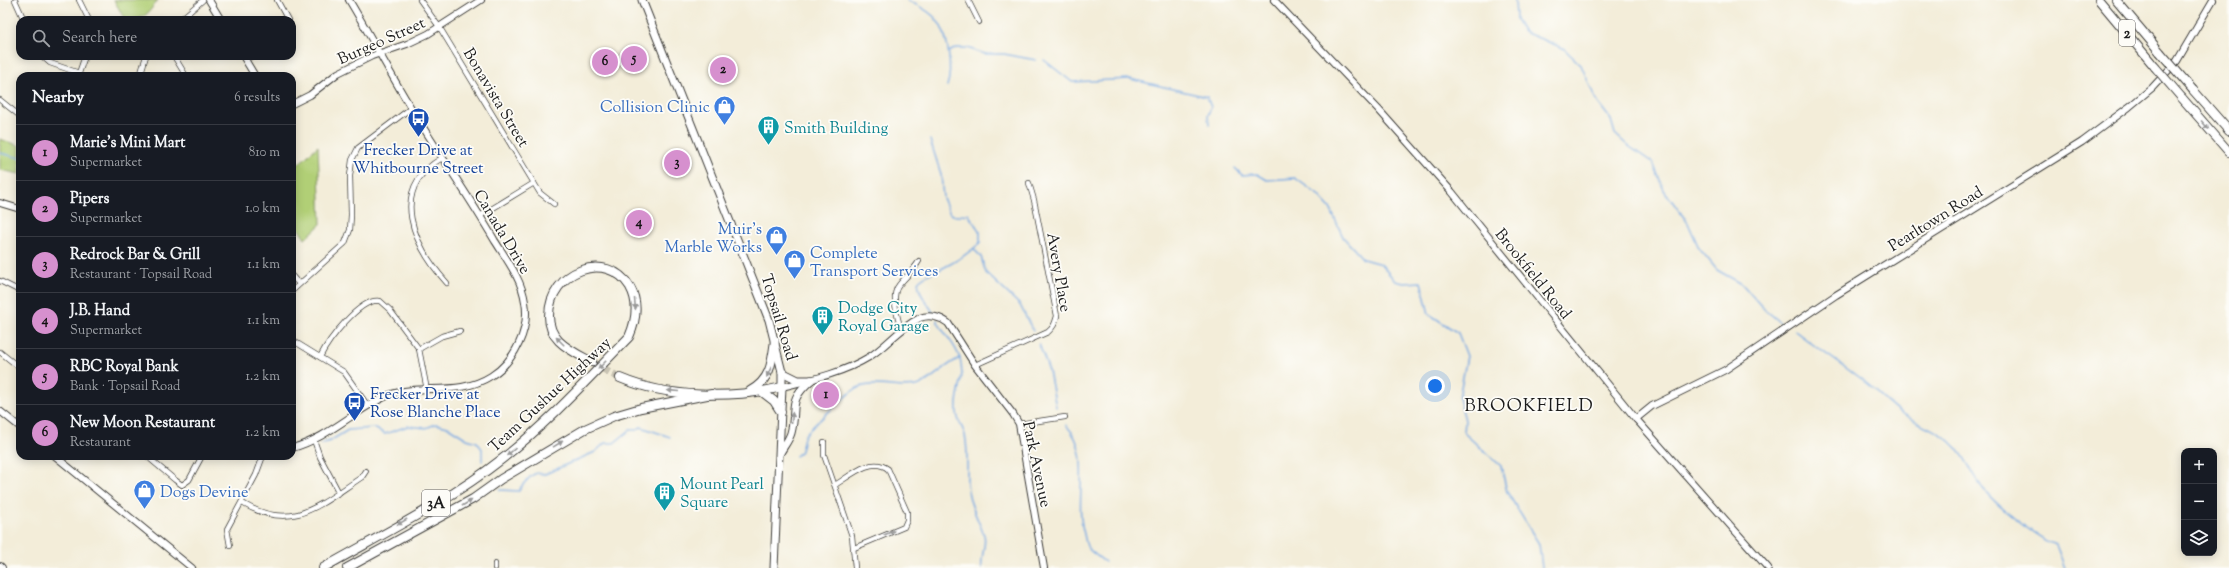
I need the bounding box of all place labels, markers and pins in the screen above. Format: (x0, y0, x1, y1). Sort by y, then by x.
pin: 5 (621, 44, 647, 74)
pin: 6 (592, 47, 618, 77)
pin: 2 (710, 55, 736, 85)
shop icon: Collision Clinic (712, 93, 738, 126)
place label: Collision Clinic (600, 97, 710, 120)
bus stop icon: Frecker Drive at Whitbourne Street (405, 106, 431, 139)
building icon: Smith Building (755, 114, 781, 147)
place label: Smith Building (784, 118, 889, 141)
place label: Frecker Drive at Whitbourne Street (352, 140, 484, 181)
pin: 3 (664, 148, 690, 178)
pin: 4 (626, 208, 652, 238)
place label: Muir's Marble Works (665, 219, 762, 260)
shop icon: Muir's Marble Works (764, 224, 790, 257)
place label: Complete Transport Services (810, 243, 938, 284)
shop icon: Complete Transport Services (781, 248, 807, 281)
place label: Dodge City Royal Garage (838, 298, 929, 339)
building icon: Dodge City Royal Garage (810, 303, 836, 336)
pin: 1 (813, 380, 839, 410)
place label: Frecker Drive at Rose Blanche Place (370, 384, 501, 425)
bus stop icon: Frecker Drive at Rose Blanche Place (341, 389, 367, 422)
place label: Mount Pearl Square (680, 474, 764, 515)
shop icon: Dogs Devine (132, 478, 158, 511)
building icon: Mount Pearl Square (651, 479, 677, 512)
place label: Dogs Devine (160, 482, 248, 505)

